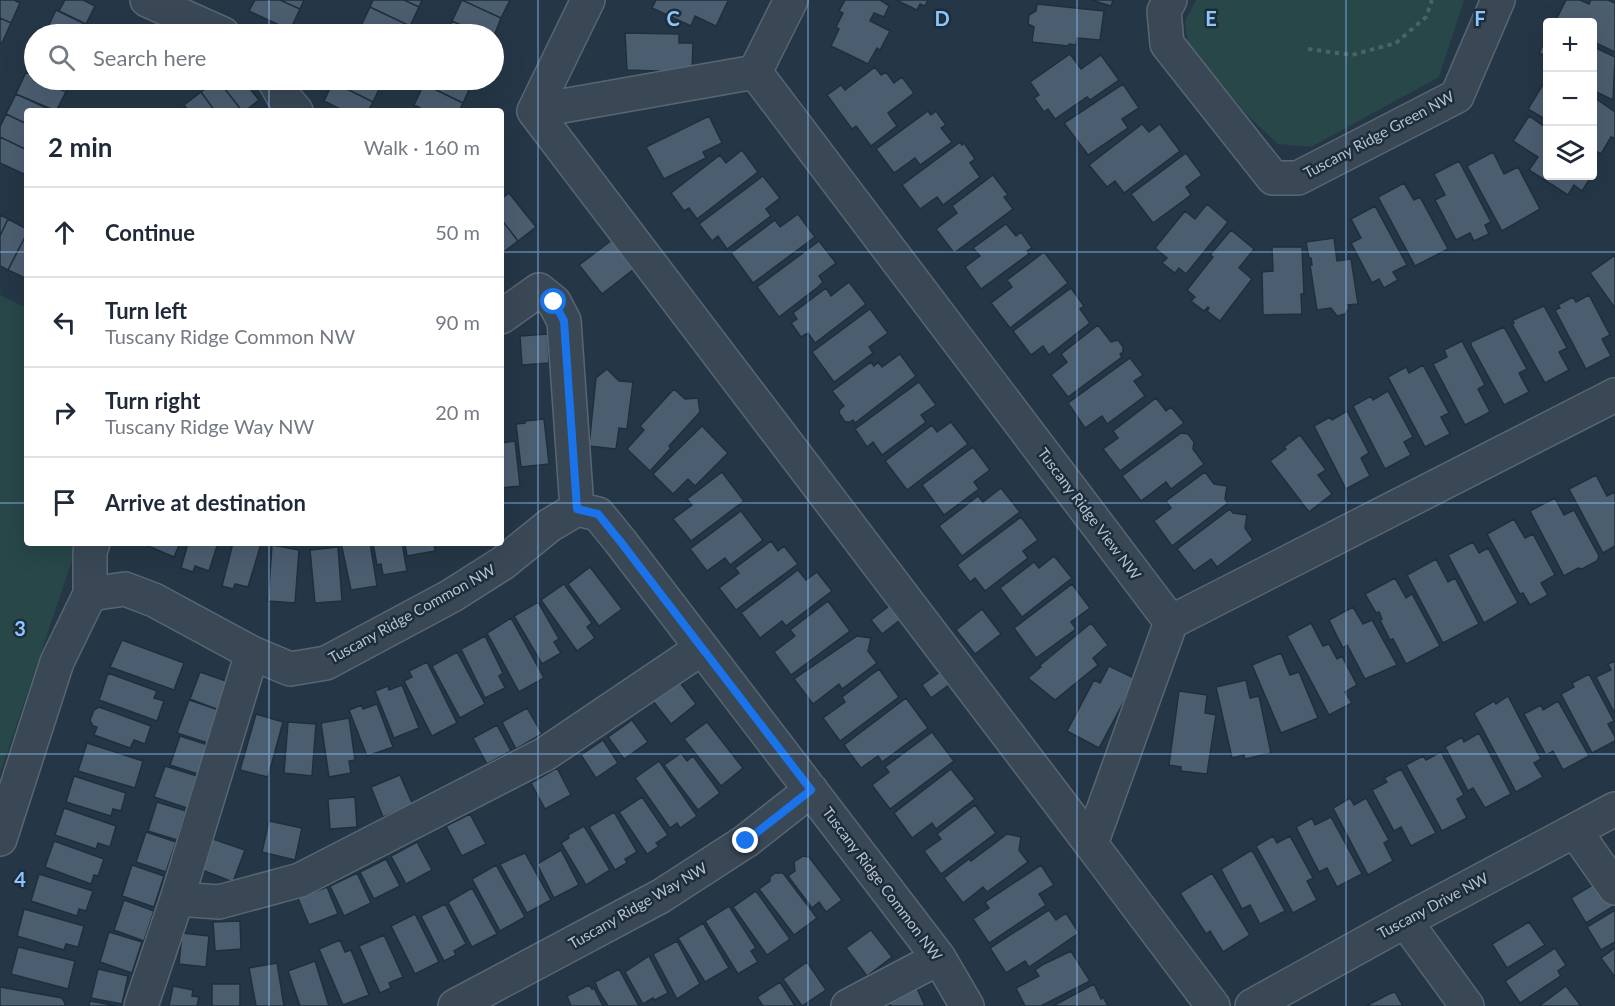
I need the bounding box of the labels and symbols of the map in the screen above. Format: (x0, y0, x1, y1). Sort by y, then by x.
text: C (666, 6, 680, 30)
text: D (934, 6, 950, 30)
text: E (1205, 6, 1217, 30)
text: F (1474, 6, 1486, 30)
street label: Tuscany Ridge Green NW (1300, 87, 1457, 181)
route start (540, 288, 566, 314)
street label: Tuscany Ridge View NW (1034, 444, 1145, 583)
street label: Tuscany Ridge Common NW (325, 560, 498, 666)
text: 3 (14, 616, 26, 640)
street label: Tuscany Ridge Common NW (819, 803, 947, 964)
route end (732, 827, 758, 853)
street label: Tuscany Ridge Way NW (565, 858, 710, 952)
text: 4 (14, 867, 26, 891)
street label: Tuscany Drive NW (1374, 868, 1491, 942)

